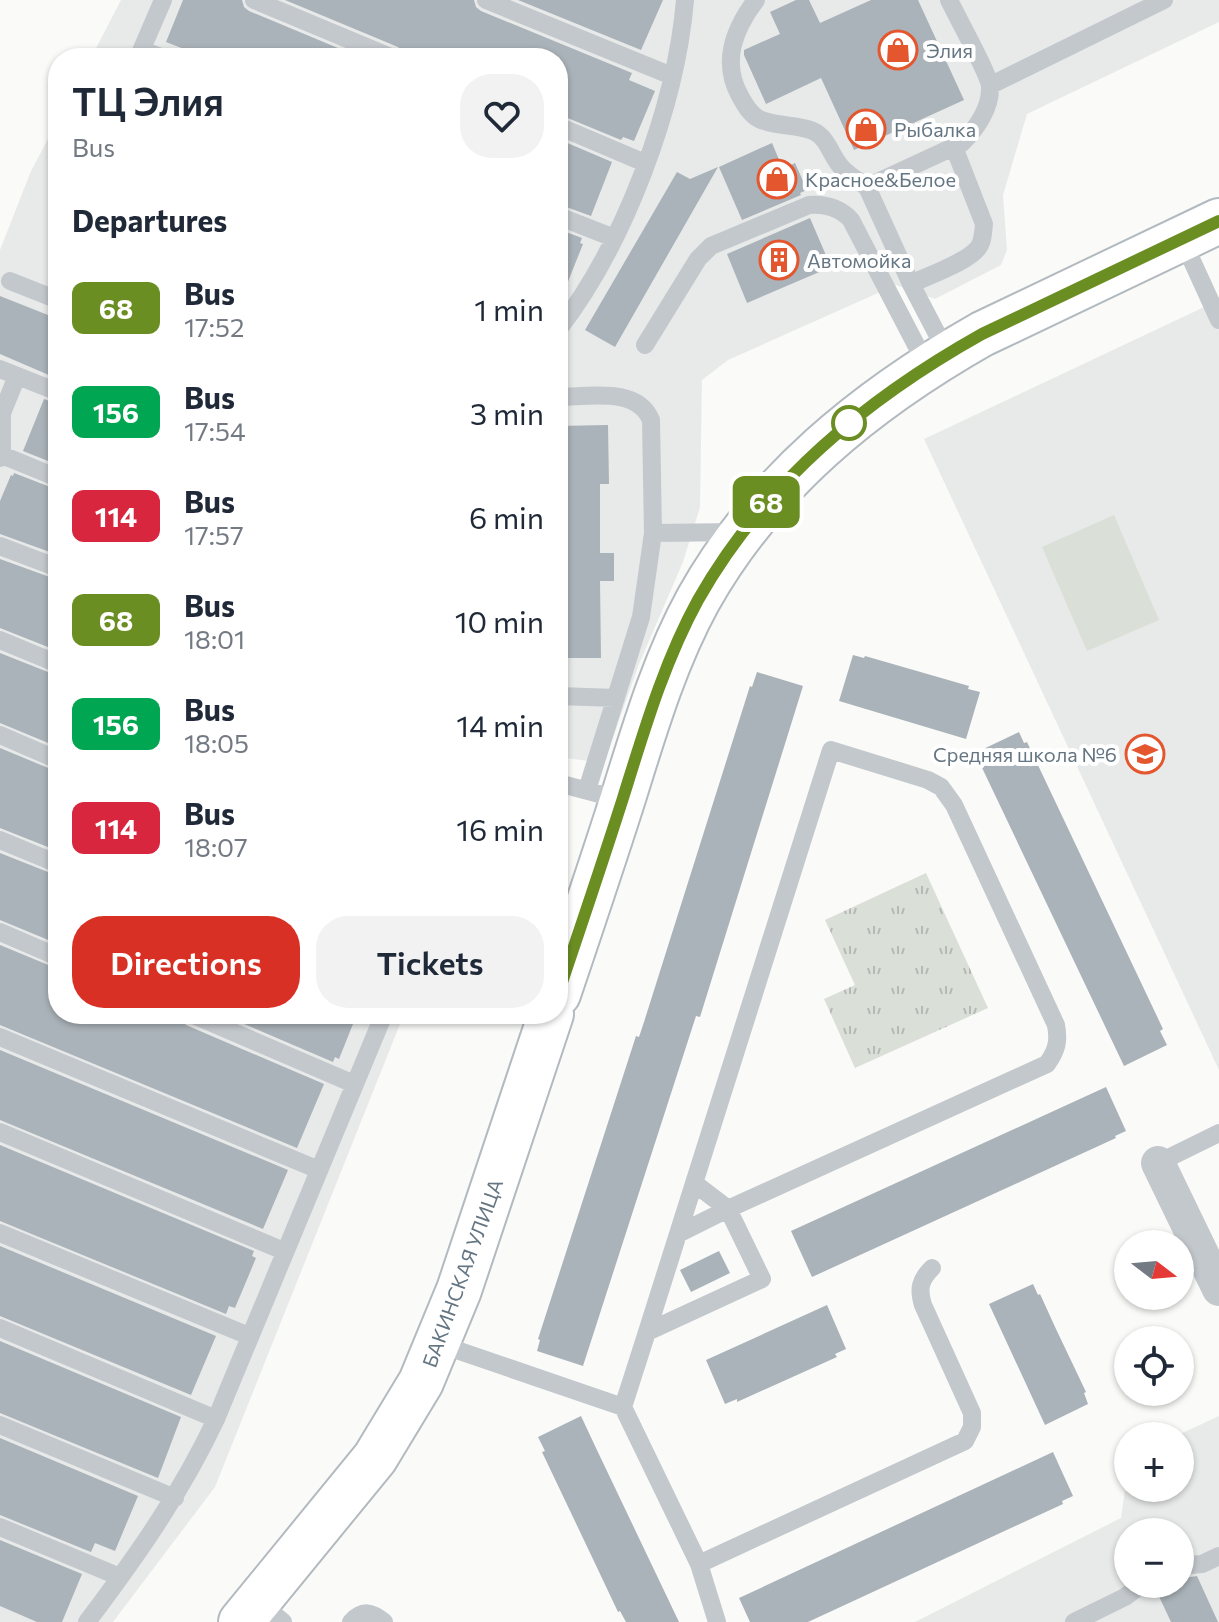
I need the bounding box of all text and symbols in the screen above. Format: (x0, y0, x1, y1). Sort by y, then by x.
shop icon: Элия (877, 29, 919, 71)
place label: Элия (926, 38, 973, 62)
button: heart (460, 74, 544, 158)
text: ТЦ Элия (72, 77, 224, 124)
shop icon: Рыбалка (845, 108, 887, 150)
place label: Рыбалка (894, 117, 976, 141)
text: Bus (72, 131, 115, 162)
shop icon: Красное&Белое (756, 158, 798, 200)
place label: Красное&Белое (805, 167, 956, 191)
text: Departures (72, 201, 227, 238)
building icon: Автомойка (758, 239, 800, 281)
place label: Автомойка (807, 248, 911, 272)
text: Bus (184, 274, 235, 311)
text: 1 min (474, 290, 544, 327)
text: 68 (99, 291, 133, 325)
text: 17:52 (184, 311, 244, 342)
text: Bus (184, 378, 235, 415)
text: 3 min (470, 394, 544, 431)
text: 156 (93, 395, 139, 429)
unlabelled marker (832, 406, 866, 440)
text: 17:54 (184, 415, 246, 446)
line badge: 68 (730, 476, 802, 528)
text: Bus (184, 482, 235, 519)
text: 68 (749, 485, 783, 519)
text: 6 min (469, 498, 544, 535)
text: 114 (95, 499, 137, 533)
text: 17:57 (184, 519, 244, 550)
text: Bus (184, 586, 235, 623)
text: 10 min (455, 602, 544, 639)
text: 68 (99, 603, 133, 637)
text: 18:01 (184, 623, 245, 654)
text: Bus (184, 690, 235, 727)
text: 14 min (456, 706, 544, 743)
text: 156 (93, 707, 139, 741)
text: 18:05 (184, 727, 249, 758)
school or university icon: Средняя школа №6 (1124, 733, 1166, 775)
place label: Средняя школа №6 (933, 742, 1117, 766)
text: Bus (184, 794, 235, 831)
text: 16 min (456, 810, 544, 847)
text: 114 (95, 811, 137, 845)
text: 18:07 (184, 831, 248, 862)
button: Directions (72, 916, 300, 1008)
button: Tickets (316, 916, 544, 1008)
street label: БАКИНСКАЯ УЛИЦА (417, 1175, 507, 1370)
north arrow (1114, 1230, 1194, 1310)
map controls (1114, 1230, 1194, 1598)
button: locate (1114, 1326, 1194, 1406)
button: + (1114, 1422, 1194, 1502)
button: − (1114, 1518, 1194, 1598)

